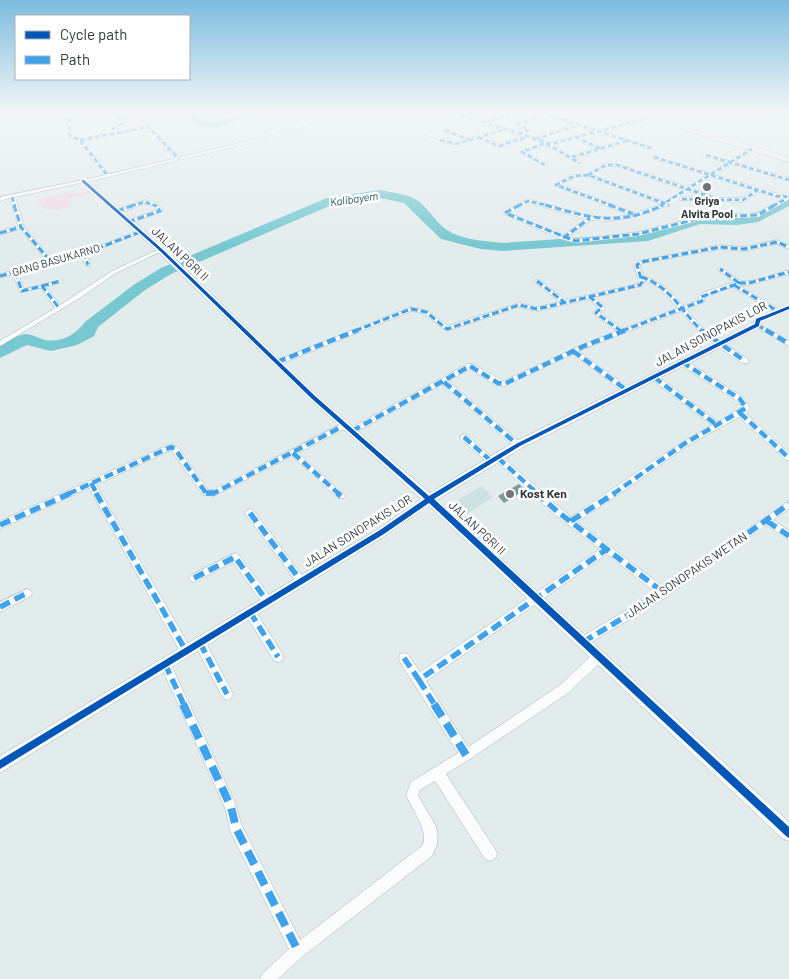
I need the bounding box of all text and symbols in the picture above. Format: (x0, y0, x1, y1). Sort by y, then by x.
legend (15, 15, 190, 80)
text: Cycle path (60, 25, 127, 43)
text: Path (60, 50, 90, 68)
marker: Griya Alvita Pool (701, 181, 713, 193)
water label: Kalibayem (329, 189, 379, 208)
place label: Griya Alvita Pool (681, 194, 733, 220)
street label: JALAN PGRI II (149, 223, 212, 283)
street label: GANG BASUKARNO (10, 241, 102, 278)
street label: JALAN SONOPAKIS LOR (652, 298, 769, 369)
place label: Kost Ken (520, 486, 567, 500)
marker: Kost Ken (504, 488, 516, 500)
street label: JALAN SONOPAKIS LOR (301, 491, 414, 569)
street label: JALAN PGRI II (446, 497, 509, 557)
street label: JALAN SONOPAKIS WETAN (623, 529, 749, 620)

